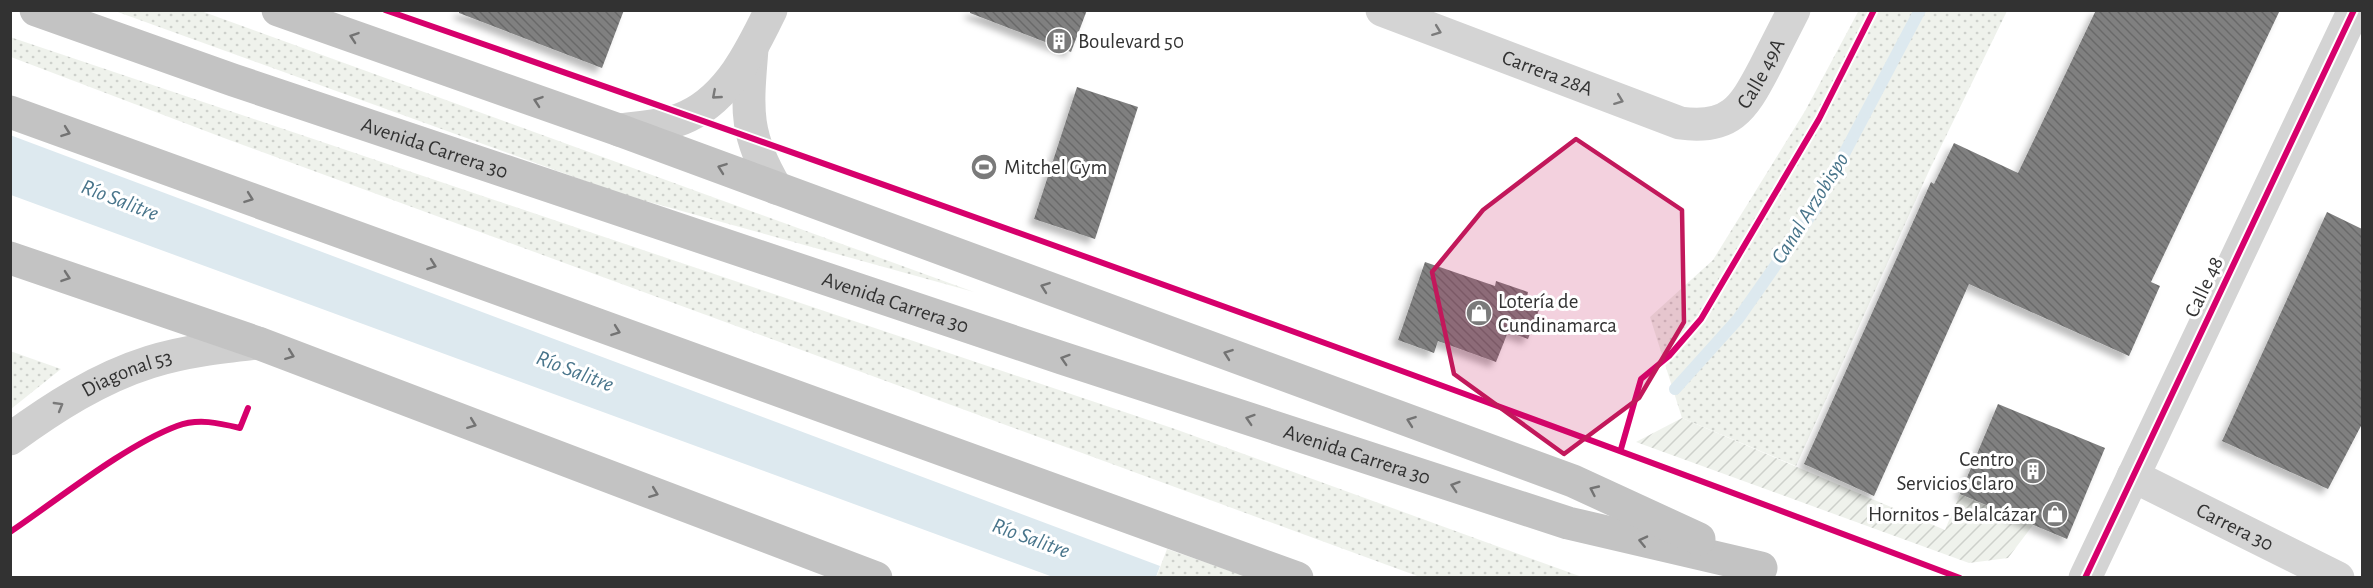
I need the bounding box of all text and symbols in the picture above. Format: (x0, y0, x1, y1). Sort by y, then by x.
one-way arrow (1431, 24, 1442, 36)
building icon: Boulevard 50 (1044, 26, 1074, 56)
place label: Boulevard 50 (1078, 31, 1184, 52)
one-way arrow (349, 32, 360, 45)
street label: Calle 49A (1733, 35, 1788, 113)
street label: Carrera 28A (1499, 46, 1596, 99)
one-way arrow (712, 87, 723, 98)
one-way arrow (1613, 93, 1624, 105)
one-way arrow (533, 96, 544, 109)
street label: Avenida Carrera 30 (359, 113, 511, 182)
one-way arrow (59, 125, 70, 137)
water label: Canal Arzobispo (1767, 149, 1854, 268)
sports icon: Mitchel Gym (969, 152, 999, 182)
place label: Mitchel Gym (1004, 157, 1107, 178)
one-way arrow (717, 162, 727, 175)
water label: Río Salitre (78, 175, 162, 225)
one-way arrow (243, 191, 254, 204)
street label: Calle 48 (2181, 253, 2227, 321)
one-way arrow (426, 257, 437, 270)
street label: Avenida Carrera 30 (820, 268, 972, 337)
one-way arrow (60, 270, 71, 283)
one-way arrow (1040, 281, 1051, 294)
place label: Lotería de Cundinamarca (1498, 291, 1617, 336)
shop icon: Lotería de Cundinamarca (1464, 298, 1494, 328)
one-way arrow (609, 324, 620, 336)
street label: Diagonal 53 (78, 346, 174, 400)
water label: Río Salitre (533, 346, 617, 396)
one-way arrow (284, 348, 295, 360)
one-way arrow (1223, 349, 1234, 361)
one-way arrow (1060, 354, 1071, 366)
one-way arrow (53, 401, 63, 413)
one-way arrow (1245, 414, 1256, 427)
one-way arrow (1406, 416, 1417, 429)
one-way arrow (466, 417, 477, 429)
street label: Avenida Carrera 30 (1281, 421, 1433, 488)
place label: Centro Servicios Claro (1896, 449, 2014, 494)
building icon: Centro Servicios Claro (2018, 456, 2048, 486)
one-way arrow (1450, 481, 1461, 494)
one-way arrow (648, 486, 659, 498)
one-way arrow (1589, 486, 1600, 498)
shop icon: Hornitos - Belalcázar (2040, 499, 2070, 529)
street label: Carrera 30 (2193, 499, 2277, 555)
place label: Hornitos - Belalcázar (1868, 504, 2036, 525)
water label: Río Salitre (989, 514, 1073, 562)
one-way arrow (1638, 535, 1648, 548)

